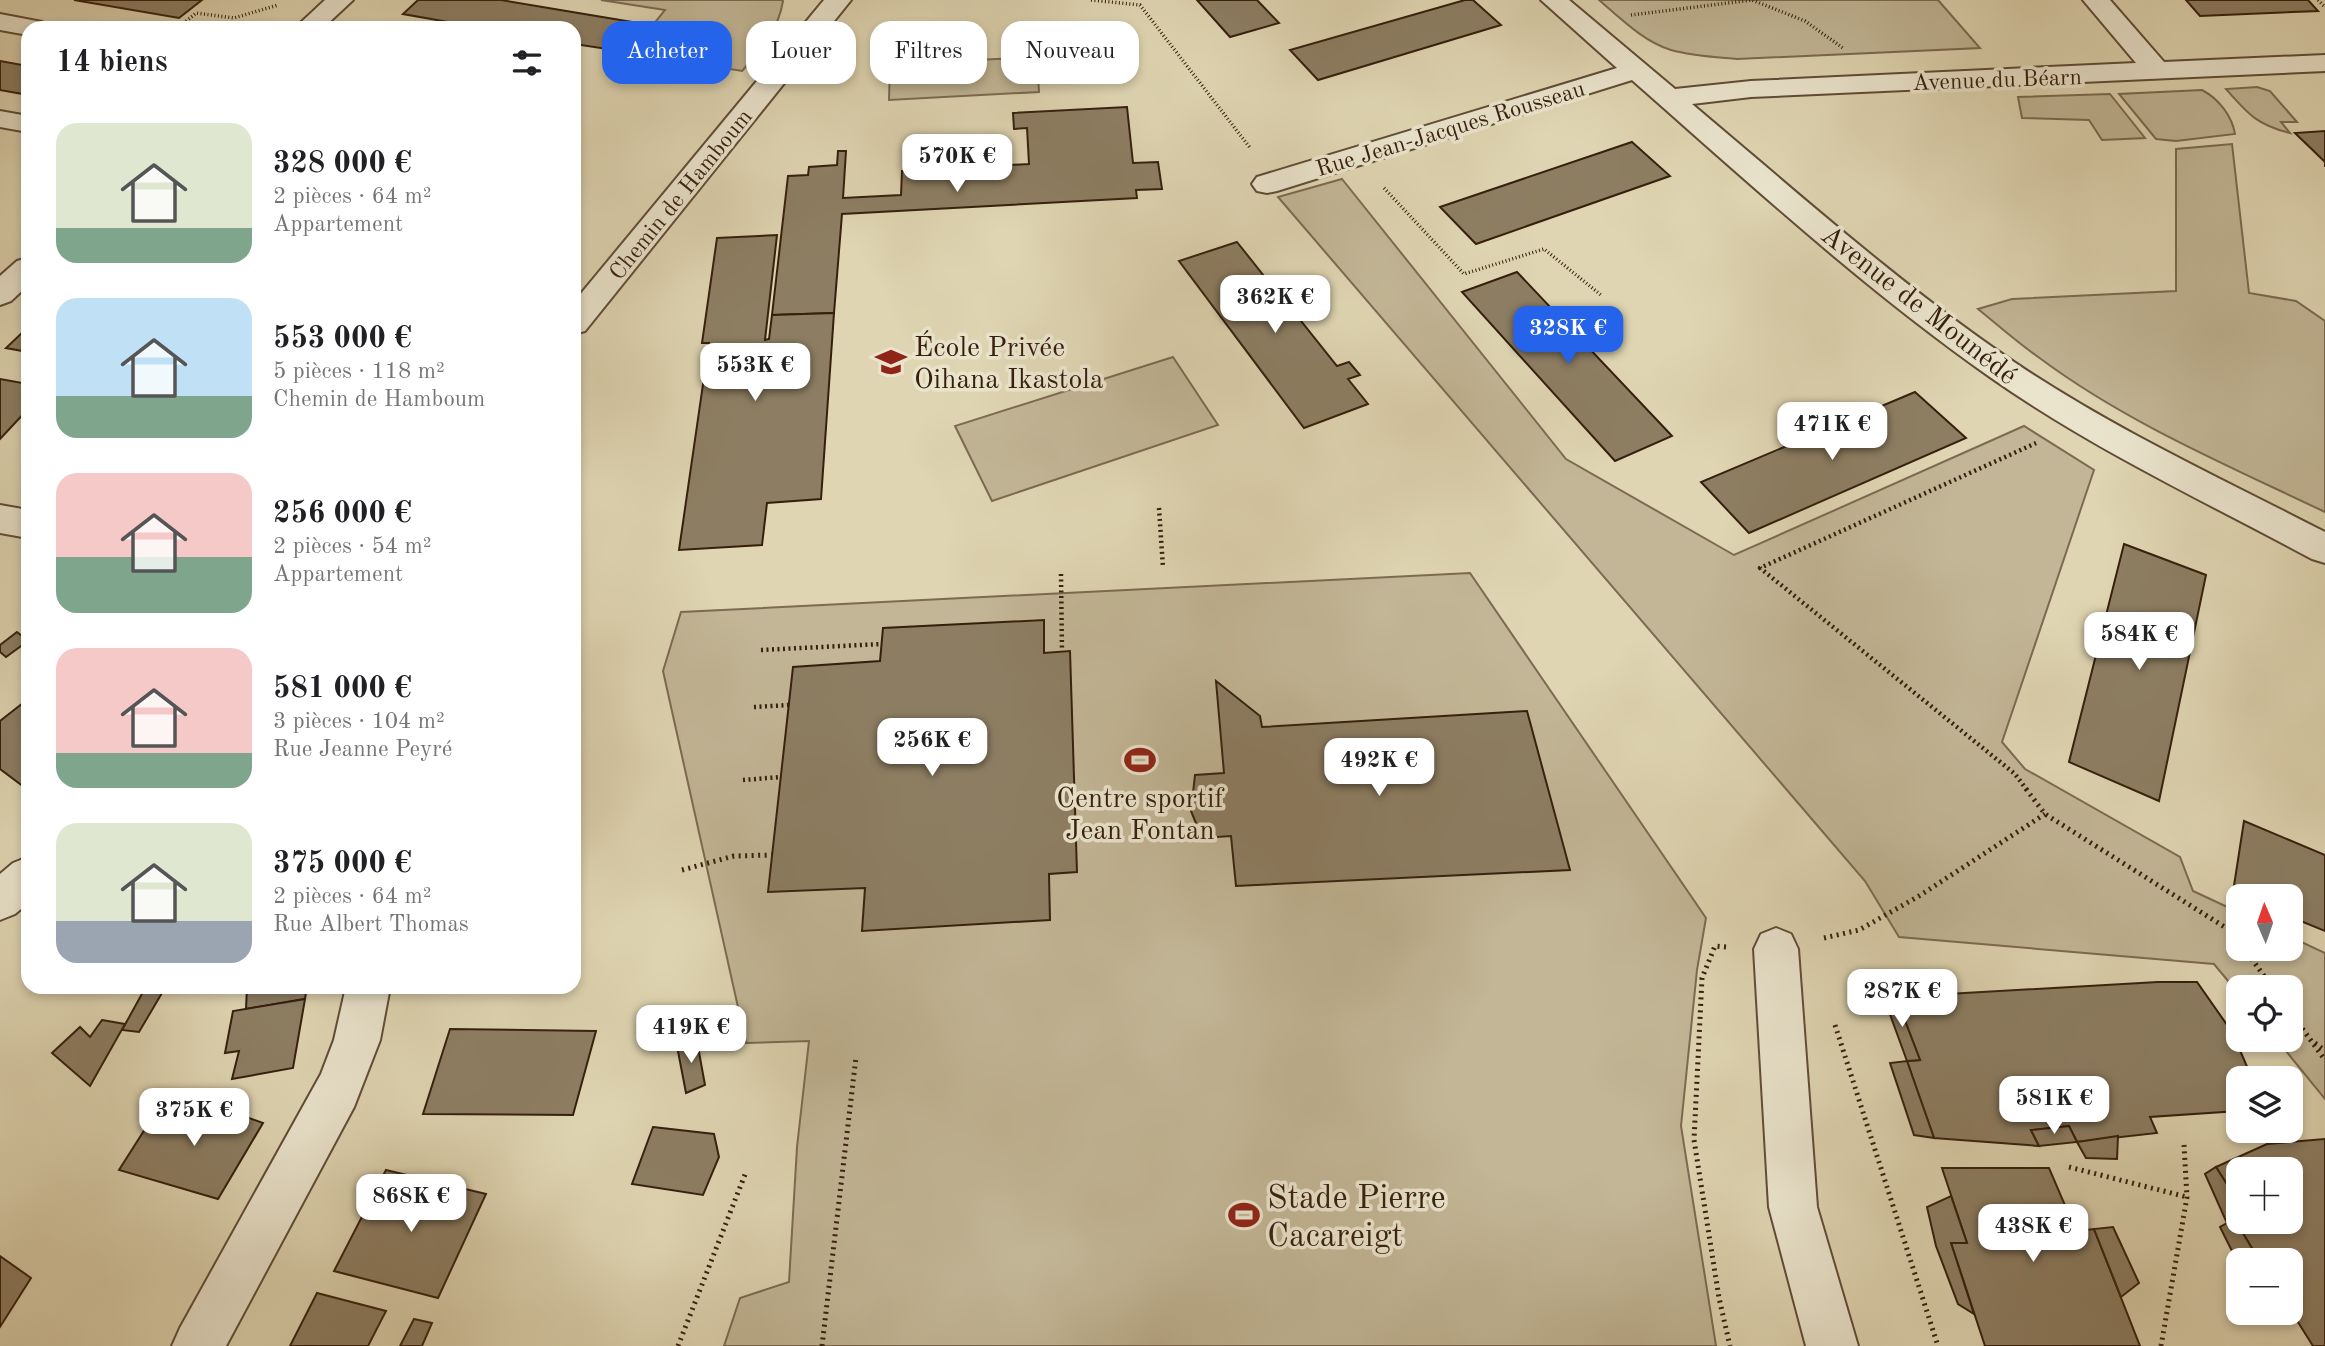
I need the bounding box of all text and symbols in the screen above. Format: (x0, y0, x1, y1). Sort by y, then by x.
chip: Acheter (602, 21, 732, 84)
chip: Louer (746, 21, 856, 84)
chip: Filtres (870, 21, 987, 84)
chip: Nouveau (1001, 21, 1139, 84)
icon: filters (508, 44, 546, 82)
text: 14 biens (56, 48, 168, 78)
street label: Avenue du Béarn (1912, 66, 2082, 95)
street label: Rue Jean-Jacques Rousseau (1313, 77, 1588, 181)
street label: Chemin de Hamboum (605, 105, 757, 285)
pin: 570K € (900, 134, 1014, 194)
text: 570K € (918, 145, 996, 168)
text: 328 000 € (273, 149, 412, 179)
icon: home (112, 151, 196, 235)
text: 2 pièces · 64 m² (273, 185, 432, 208)
text: Appartement (273, 213, 403, 236)
street label: Avenue de Mounédé (1815, 221, 2021, 391)
pin: 362K € (1218, 276, 1332, 335)
text: 362K € (1236, 286, 1314, 309)
pin: 328K € (1511, 306, 1625, 366)
text: 328K € (1529, 317, 1607, 340)
text: 553 000 € (273, 324, 412, 354)
icon: home (112, 326, 196, 410)
place label: École Privée Oihana Ikastola (914, 330, 1104, 395)
pin: 553K € (698, 344, 812, 403)
school or university icon: École Privée Oihana Ikastola (874, 345, 908, 379)
text: 553K € (716, 354, 794, 377)
text: 5 pièces · 118 m² (273, 360, 445, 383)
text: Chemin de Hamboum (273, 388, 485, 411)
pin: 471K € (1775, 402, 1889, 462)
text: 471K € (1793, 413, 1871, 436)
text: 256 000 € (273, 499, 412, 529)
icon: home (112, 501, 196, 585)
text: 2 pièces · 54 m² (273, 535, 432, 558)
text: Appartement (273, 563, 403, 586)
pin: 584K € (2082, 612, 2196, 672)
text: 584K € (2100, 623, 2178, 646)
text: 581 000 € (273, 674, 412, 704)
icon: home (112, 676, 196, 760)
text: 3 pièces · 104 m² (273, 710, 445, 733)
pin: 256K € (875, 718, 989, 778)
text: 256K € (893, 729, 971, 752)
text: Rue Jeanne Peyré (273, 738, 452, 761)
pin: 492K € (1322, 738, 1436, 798)
sports icon: Centre sportif Jean Fontan (1123, 743, 1157, 777)
text: 492K € (1340, 749, 1418, 772)
place label: Centre sportif Jean Fontan (1056, 786, 1225, 846)
text: 375 000 € (273, 849, 412, 879)
icon: home (112, 851, 196, 935)
north arrow (2226, 884, 2303, 961)
map controls (2226, 884, 2303, 1325)
text: 2 pièces · 64 m² (273, 885, 432, 908)
text: Rue Albert Thomas (273, 913, 469, 936)
pin: 287K € (1845, 970, 1959, 1029)
button: locate (2226, 975, 2303, 1052)
text: 287K € (1863, 980, 1941, 1003)
pin: 419K € (634, 1006, 748, 1065)
text: 419K € (652, 1016, 730, 1039)
button: layers (2226, 1066, 2303, 1143)
pin: 581K € (1997, 1076, 2111, 1136)
text: 581K € (2015, 1087, 2093, 1110)
pin: 375K € (137, 1088, 251, 1148)
text: 375K € (155, 1099, 233, 1122)
button: + (2226, 1157, 2303, 1234)
pin: 868K € (354, 1174, 468, 1234)
place label: Stade Pierre Cacareigt (1267, 1183, 1446, 1254)
text: 868K € (372, 1185, 450, 1208)
sports icon: Stade Pierre Cacareigt (1227, 1198, 1261, 1232)
pin: 438K € (1976, 1204, 2090, 1264)
text: 438K € (1994, 1215, 2072, 1238)
button: − (2226, 1248, 2303, 1325)

